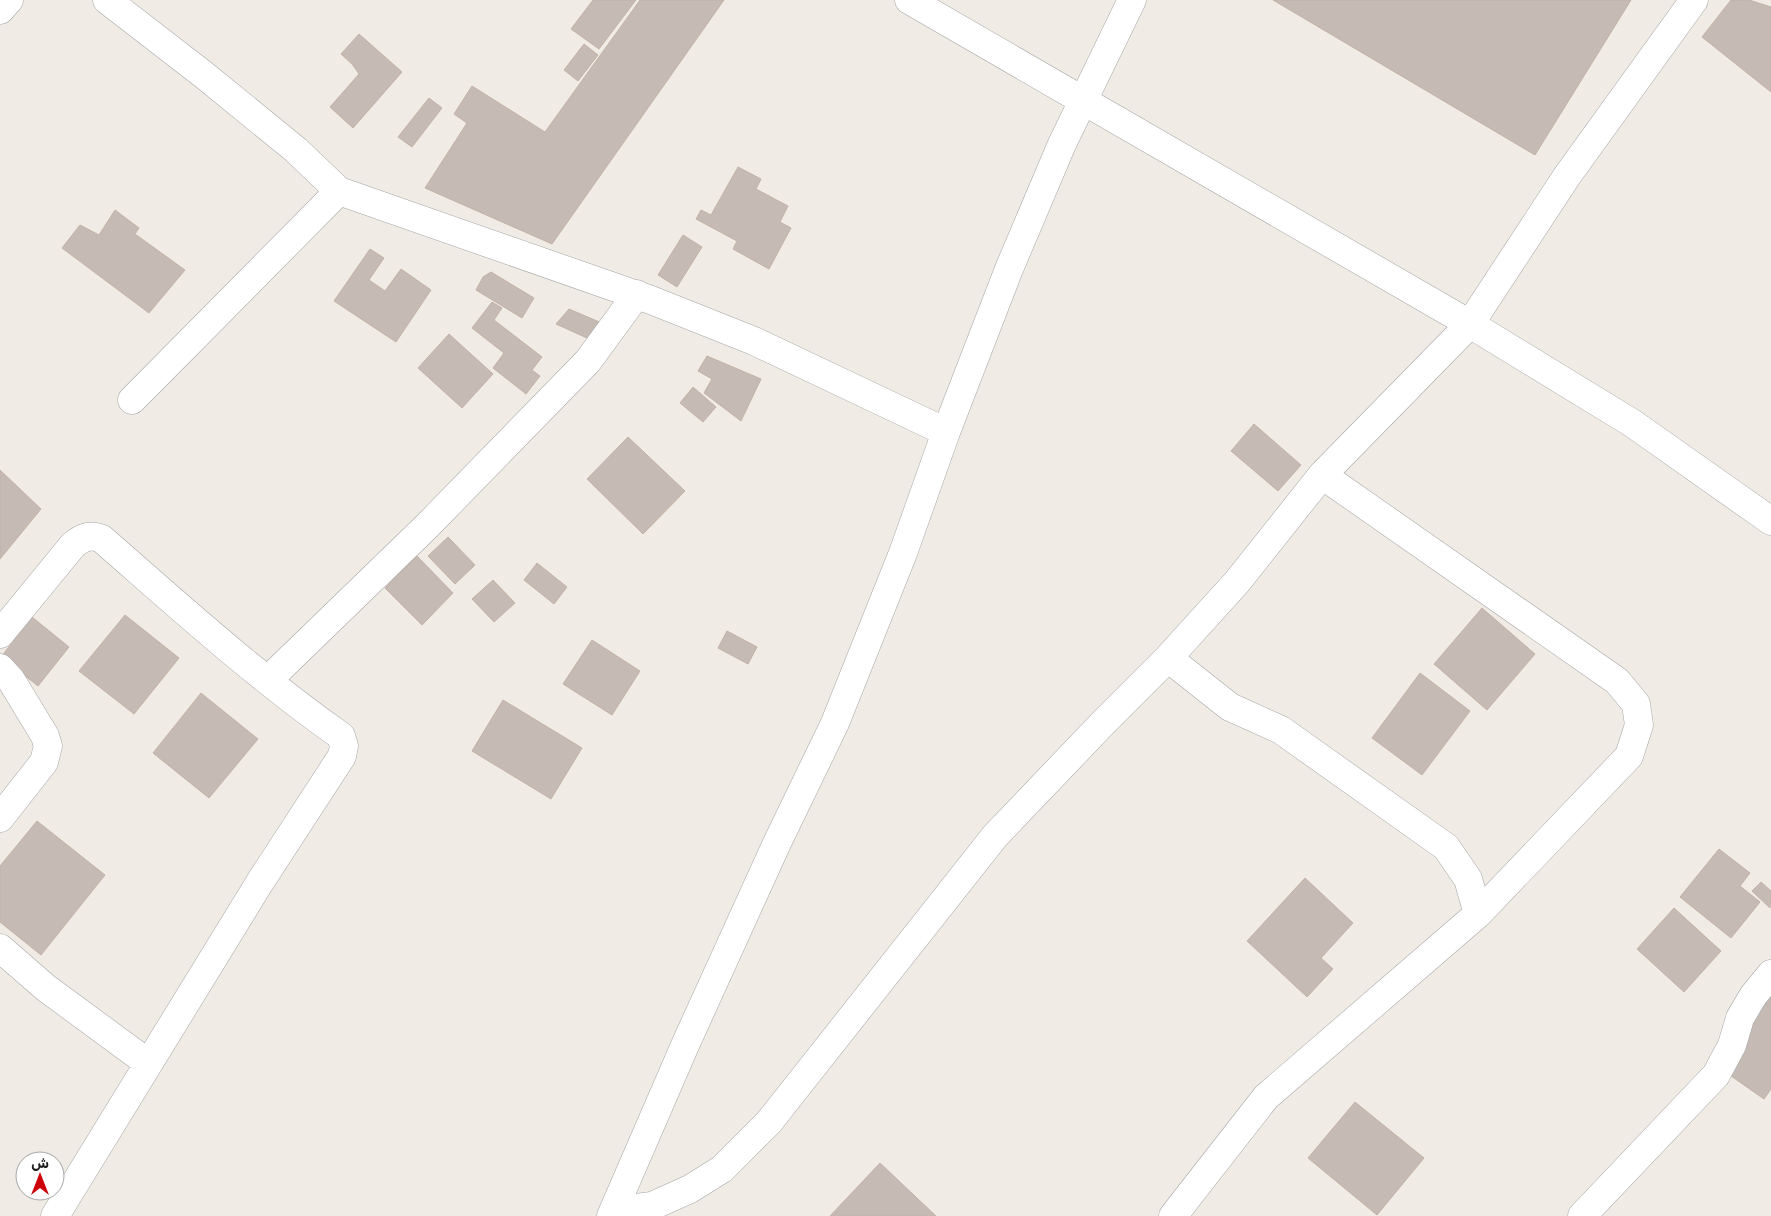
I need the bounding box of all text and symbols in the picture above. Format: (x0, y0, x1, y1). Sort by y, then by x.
north arrow (15, 1151, 65, 1201)
text: ش (31, 1155, 49, 1172)

